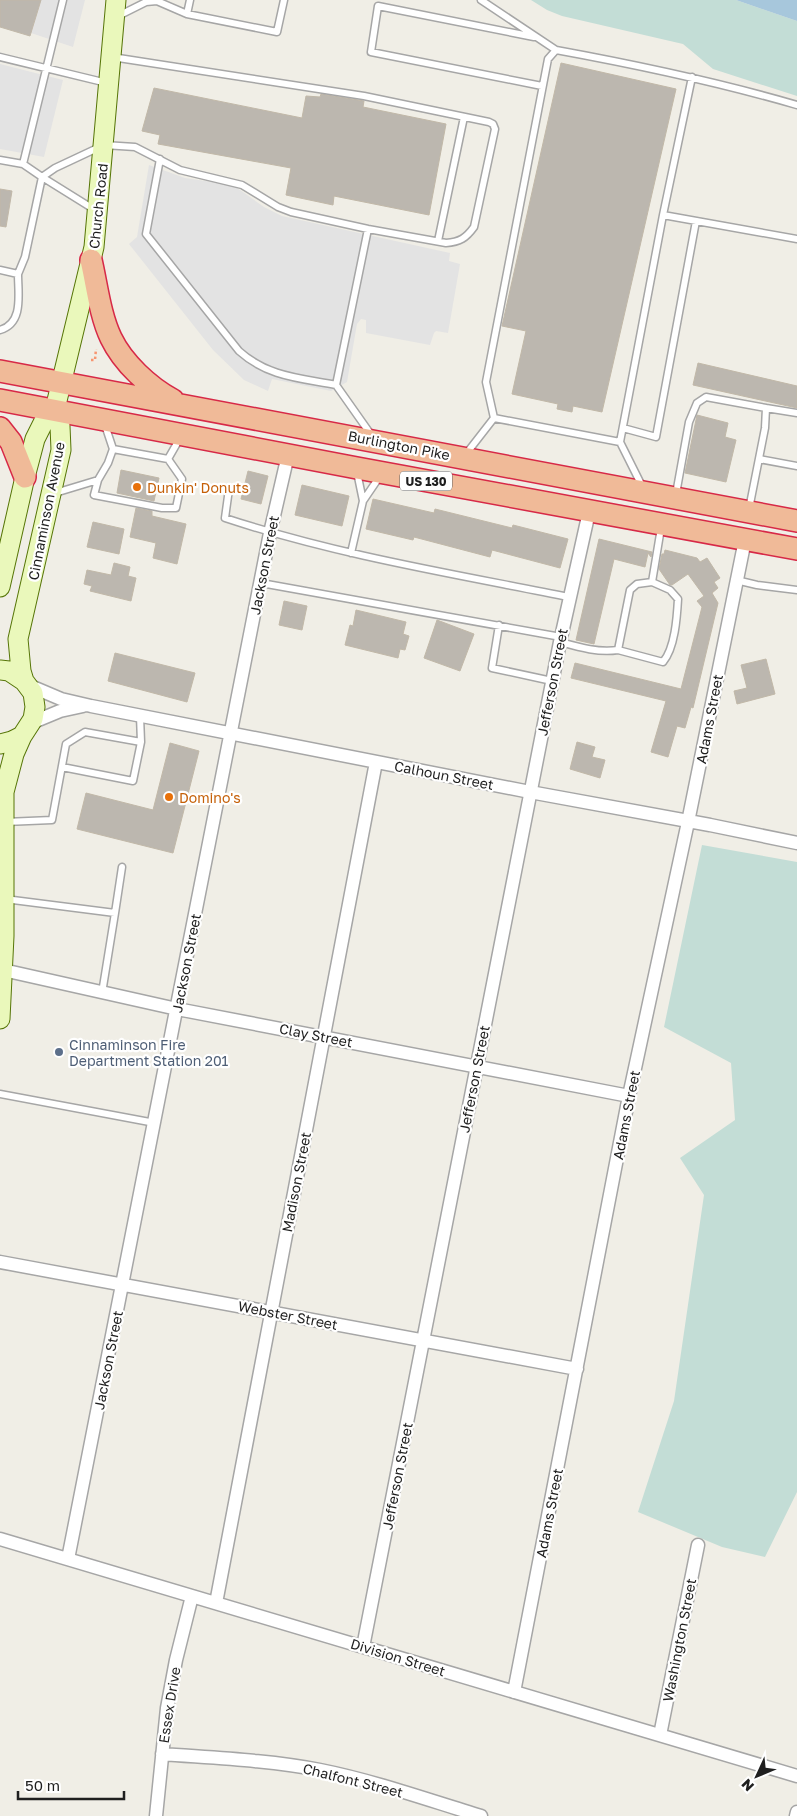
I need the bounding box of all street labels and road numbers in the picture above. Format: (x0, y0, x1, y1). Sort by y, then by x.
street label: Church Road (85, 162, 111, 250)
street label: Burlington Pike (347, 427, 451, 463)
street label: Cinnaminson Avenue (24, 440, 68, 582)
road number: US 130 (400, 472, 452, 491)
street label: Jackson Street (246, 514, 282, 616)
street label: Jefferson Street (533, 627, 571, 737)
street label: Adams Street (692, 673, 726, 765)
street label: Calhoun Street (393, 757, 495, 793)
street label: Jackson Street (168, 912, 204, 1014)
street label: Clay Street (278, 1020, 354, 1050)
street label: Jefferson Street (455, 1024, 493, 1134)
street label: Adams Street (609, 1069, 643, 1161)
street label: Madison Street (278, 1130, 314, 1234)
street label: Webster Street (237, 1297, 339, 1333)
street label: Jackson Street (90, 1309, 126, 1411)
street label: Jefferson Street (378, 1421, 416, 1531)
street label: Adams Street (532, 1467, 566, 1559)
street label: Washington Street (659, 1577, 699, 1703)
street label: Division Street (349, 1635, 447, 1679)
street label: Essex Drive (155, 1666, 183, 1744)
street label: Chalfont Street (301, 1759, 405, 1801)

